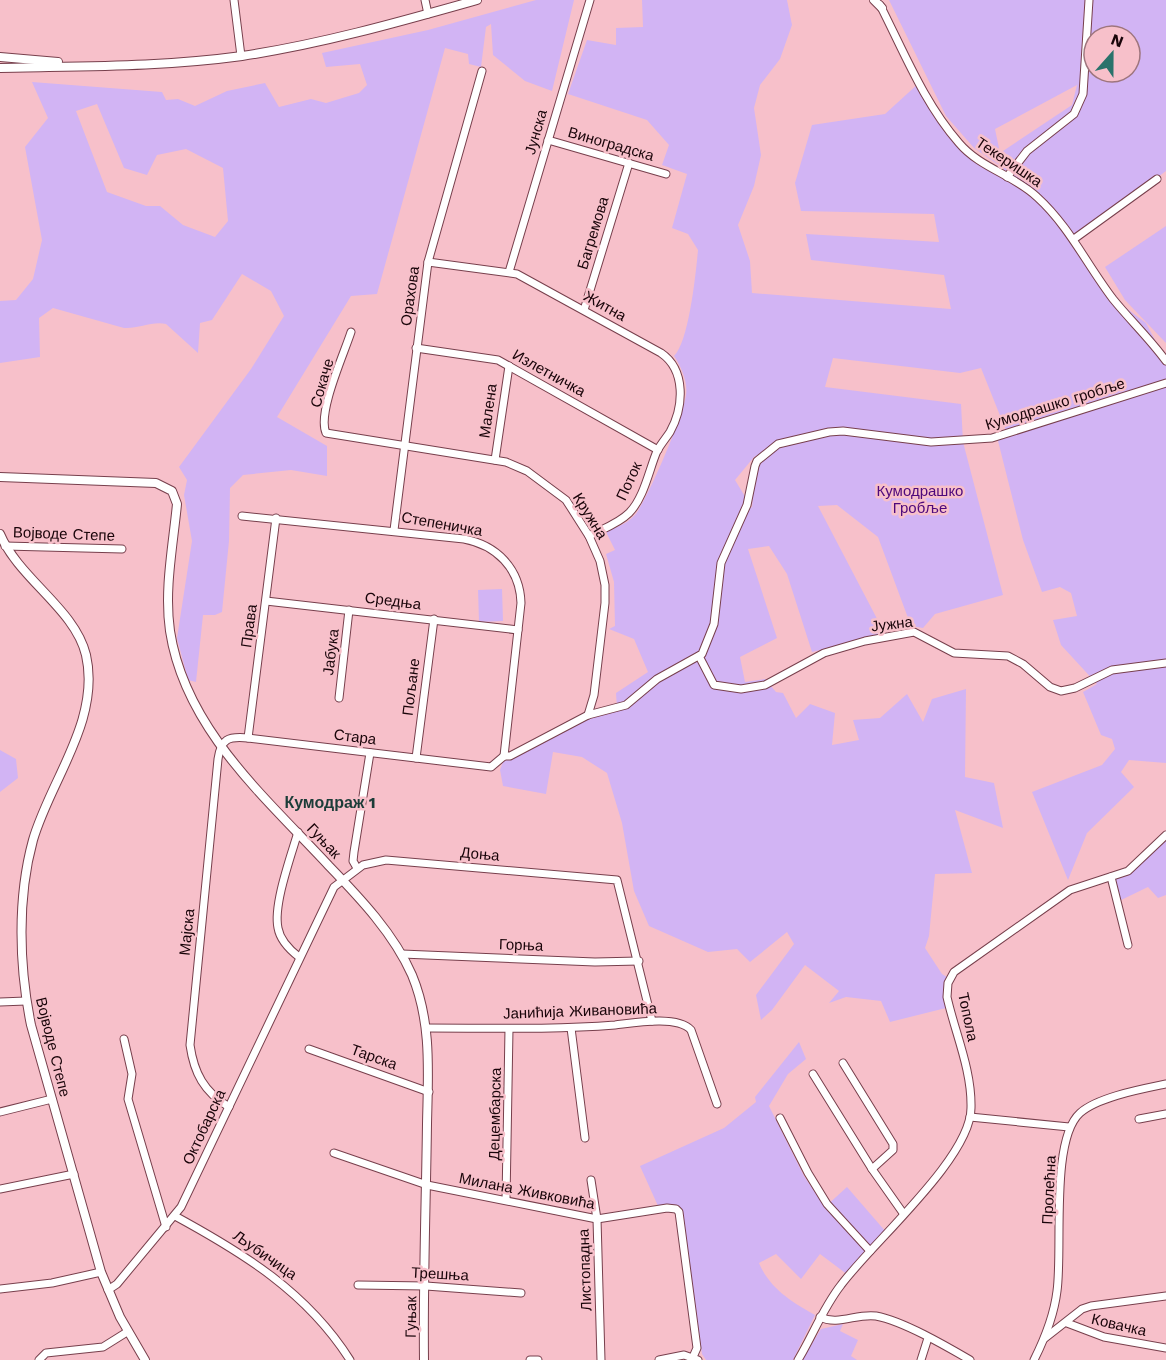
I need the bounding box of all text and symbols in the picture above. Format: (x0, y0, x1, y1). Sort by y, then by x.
north arrow (1082, 24, 1142, 84)
text: N (1108, 29, 1126, 51)
street label: Јунска (521, 107, 551, 157)
street label: Виноградска (566, 123, 657, 165)
street label: Текеришка (973, 133, 1046, 191)
street label: Багремова (573, 194, 613, 272)
street label: Орахова (397, 264, 423, 327)
street label: Житна (581, 287, 630, 325)
street label: Излетничка (509, 346, 589, 401)
street label: Сокаче (306, 356, 338, 410)
street label: Кумодрашко гробље (983, 374, 1127, 434)
street label: Малена (475, 382, 501, 439)
street label: Поток (612, 458, 646, 503)
park label: Кумодрашко Гробље (877, 482, 963, 517)
street label: Кружна (569, 489, 612, 543)
street label: Степеничка (400, 508, 485, 540)
street label: Војводе Степе (13, 523, 115, 545)
street label: Средња (364, 589, 423, 613)
street label: Права (237, 603, 261, 649)
street label: Јужна (870, 612, 915, 635)
street label: Јабука (319, 627, 343, 676)
street label: Пољане (399, 657, 423, 717)
street label: Стара (333, 725, 378, 749)
district label: Кумодраж 1 (284, 793, 376, 812)
street label: Гуњак (303, 820, 345, 863)
street label: Доња (460, 843, 501, 865)
street label: Мајска (176, 907, 198, 956)
street label: Горња (499, 935, 544, 955)
street label: Топола (954, 991, 982, 1044)
street label: Војводе Степе (32, 995, 74, 1099)
street label: Јанићија Живановића (503, 999, 658, 1023)
street label: Тарска (348, 1040, 400, 1074)
street label: Децембарска (485, 1067, 505, 1161)
street label: Октобарска (179, 1086, 230, 1168)
street label: Пролећна (1038, 1154, 1060, 1225)
street label: Милана Живковића (458, 1169, 597, 1213)
street label: Љубичица (230, 1227, 301, 1284)
street label: Листопадна (575, 1228, 595, 1312)
street label: Трешња (411, 1264, 470, 1285)
street label: Гуњак (402, 1296, 420, 1338)
street label: Ковачка (1090, 1310, 1149, 1340)

